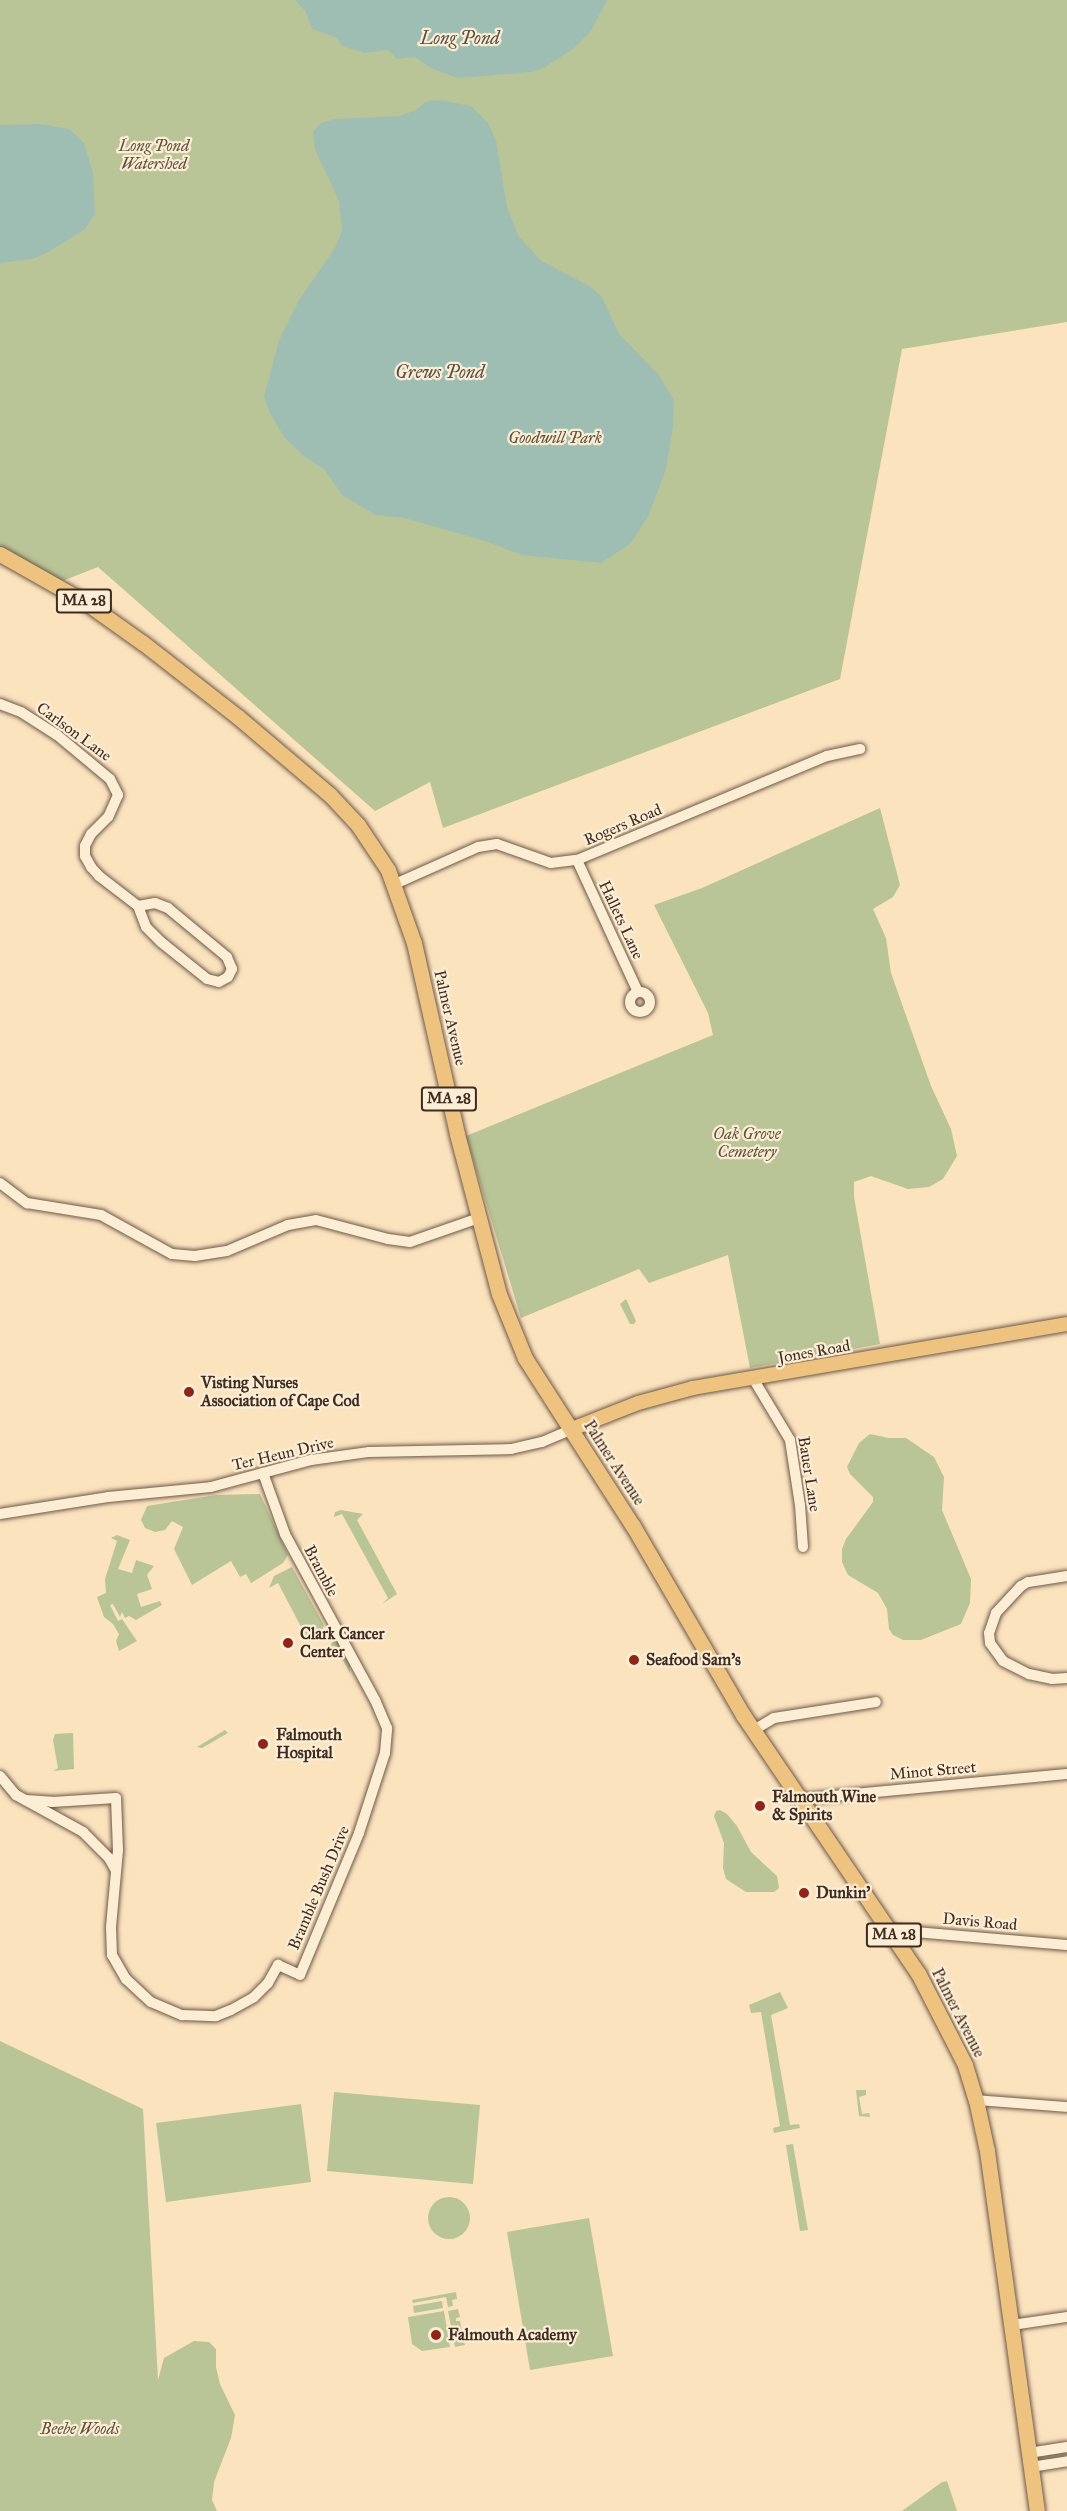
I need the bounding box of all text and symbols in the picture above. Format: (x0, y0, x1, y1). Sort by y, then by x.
water label: Long Pond (420, 27, 500, 49)
park label: Long Pond Watershed (119, 136, 189, 174)
water label: Grews Pond (395, 361, 485, 383)
park label: Goodwill Park (508, 428, 602, 448)
road number: MA 28 (56, 589, 112, 613)
street label: Carlson Lane (33, 698, 115, 766)
street label: Rogers Road (581, 800, 665, 850)
street label: Hallets Lane (594, 878, 648, 962)
street label: Palmer Avenue (430, 968, 470, 1068)
road number: MA 28 (420, 1087, 478, 1111)
park label: Oak Grove Cemetery (713, 1124, 781, 1162)
street label: Jones Road (776, 1336, 852, 1368)
place label: Visting Nurses Association of Cape Cod (201, 1373, 360, 1411)
marker: Visting Nurses Association of Cape Cod (182, 1385, 196, 1399)
street label: Palmer Avenue (579, 1417, 649, 1509)
street label: Ter Heun Drive (230, 1433, 336, 1475)
street label: Bauer Lane (794, 1435, 824, 1513)
street label: Bramble (300, 1542, 342, 1600)
place label: Clark Cancer Center (300, 1624, 384, 1662)
marker: Clark Cancer Center (281, 1636, 295, 1650)
place label: Seafood Sam's (646, 1650, 741, 1670)
marker: Seafood Sam's (627, 1653, 641, 1667)
place label: Falmouth Hospital (276, 1725, 342, 1763)
marker: Falmouth Hospital (254, 1735, 272, 1753)
street label: Minot Street (889, 1758, 977, 1784)
place label: Falmouth Wine & Spirits (772, 1787, 876, 1825)
marker: Falmouth Wine & Spirits (753, 1799, 767, 1813)
street label: Bramble Bush Drive (284, 1823, 354, 1953)
place label: Dunkin' (816, 1883, 870, 1903)
marker: Dunkin' (797, 1886, 811, 1900)
street label: Davis Road (942, 1909, 1018, 1935)
road number: MA 28 (866, 1923, 922, 1947)
street label: Palmer Avenue (927, 1965, 989, 2061)
place label: Falmouth Academy (448, 2325, 577, 2345)
marker: Falmouth Academy (429, 2328, 443, 2342)
park label: Beebe Woods (41, 2419, 119, 2439)

